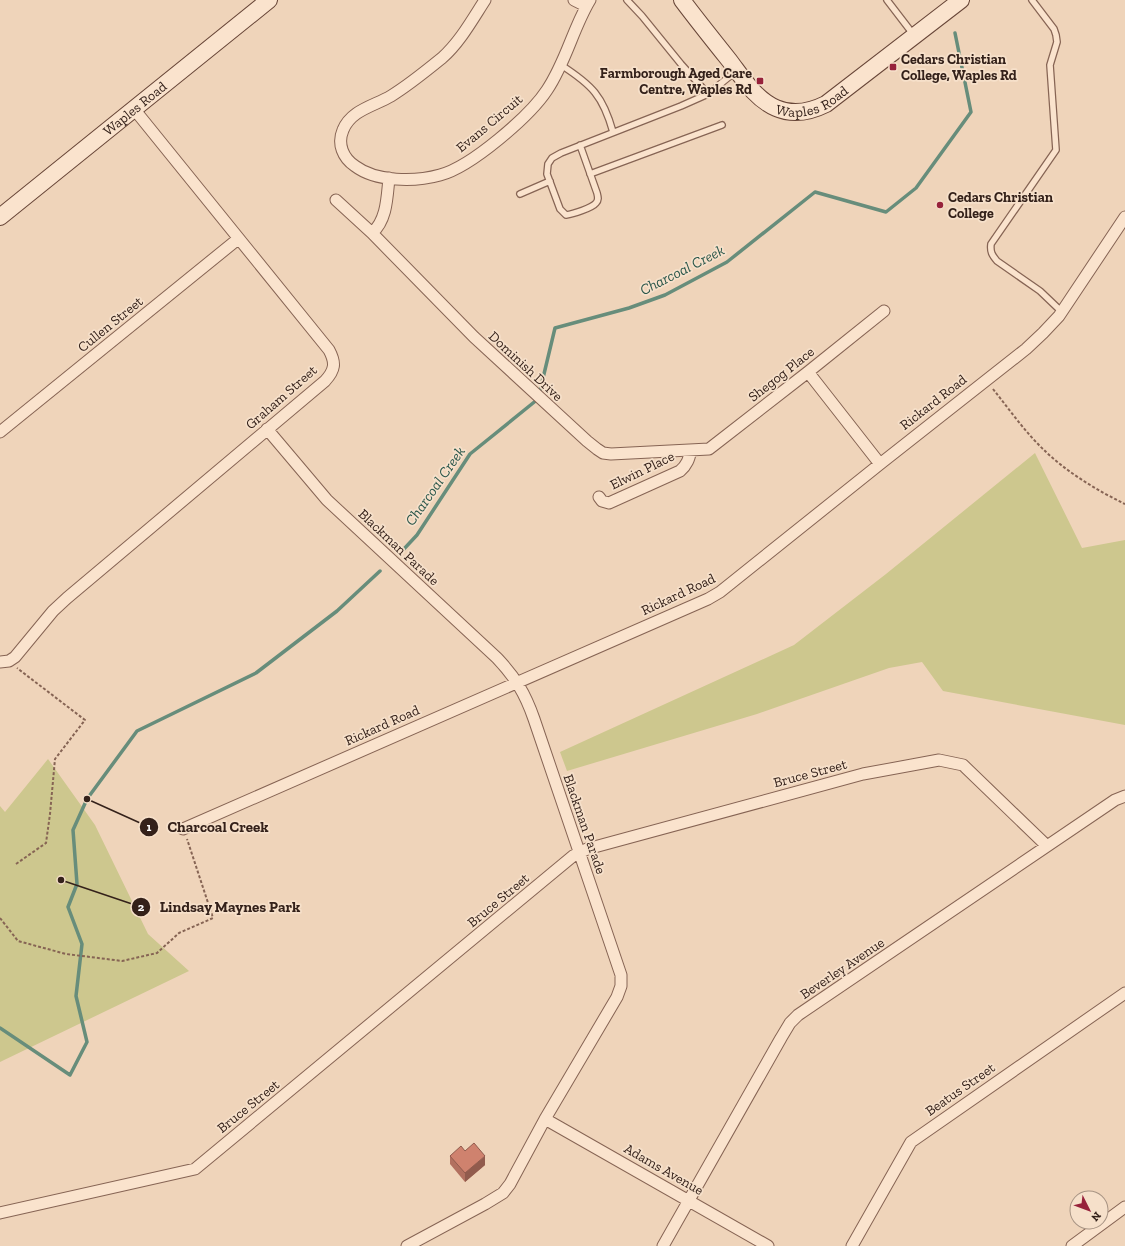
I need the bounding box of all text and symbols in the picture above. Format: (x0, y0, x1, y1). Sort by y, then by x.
place label: Cedars Christian College, Waples Rd (901, 51, 1017, 84)
marker: Cedars Christian College, Waples Rd (888, 62, 898, 72)
place label: Farmborough Aged Care Centre, Waples Rd (600, 65, 752, 98)
marker: Farmborough Aged Care Centre, Waples Rd (755, 76, 765, 86)
street label: Waples Road (100, 78, 170, 139)
street label: Waples Road (774, 82, 852, 121)
street label: Evans Circuit (453, 90, 527, 156)
place label: Cedars Christian College (948, 189, 1054, 222)
marker: Cedars Christian College (935, 200, 945, 210)
water label: Charcoal Creek (637, 241, 727, 299)
street label: Cullen Street (74, 292, 147, 356)
street label: Dominish Drive (485, 328, 566, 405)
street label: Shegog Place (745, 343, 818, 405)
street label: Graham Street (242, 361, 321, 433)
street label: Rickard Road (897, 371, 970, 434)
water label: Charcoal Creek (401, 443, 469, 529)
street label: Elwin Place (607, 447, 677, 493)
street label: Blackman Parade (355, 506, 443, 589)
street label: Rickard Road (638, 570, 718, 619)
street label: Rickard Road (342, 701, 422, 749)
street label: Bruce Street (772, 755, 849, 791)
street label: Blackman Parade (560, 772, 610, 877)
callout: Charcoal Creek (139, 813, 276, 840)
text: Charcoal Creek (167, 818, 269, 836)
text: 1 (147, 820, 152, 834)
street label: Bruce Street (464, 869, 533, 931)
callout: Lindsay Maynes Park (131, 894, 308, 921)
text: Lindsay Maynes Park (160, 898, 301, 916)
text: 2 (138, 900, 145, 914)
street label: Beverley Avenue (797, 934, 888, 1003)
street label: Beatus Street (922, 1059, 999, 1120)
street label: Bruce Street (214, 1076, 284, 1137)
street label: Adams Avenue (621, 1140, 707, 1199)
north arrow (1069, 1190, 1109, 1230)
text: N (1088, 1209, 1104, 1224)

